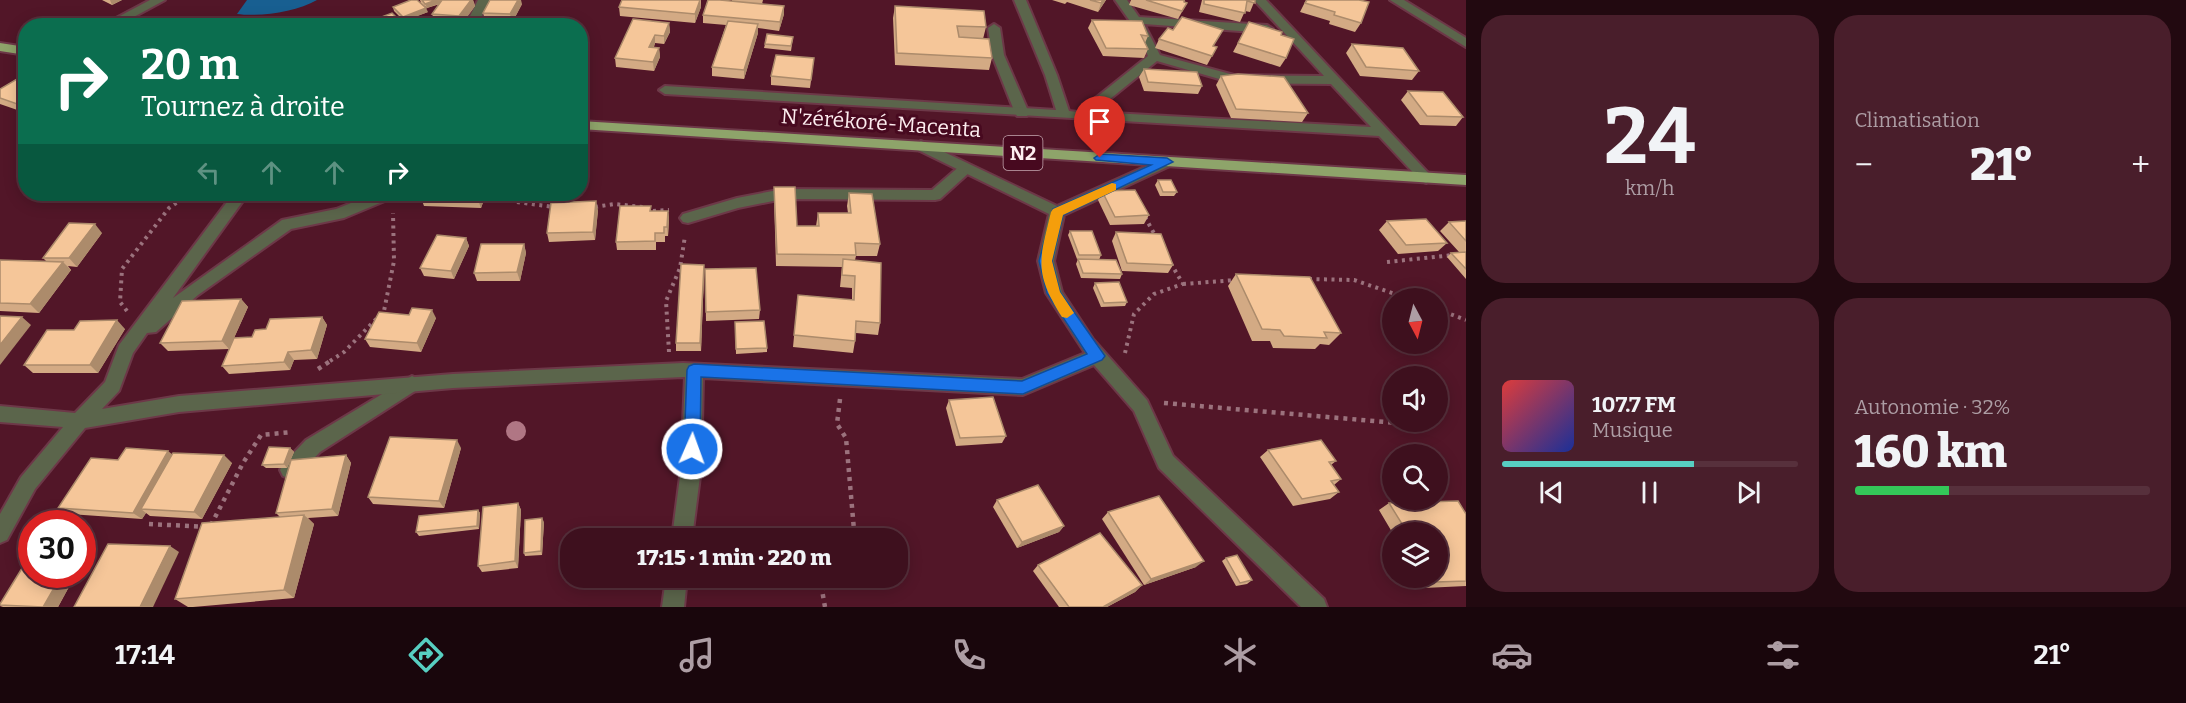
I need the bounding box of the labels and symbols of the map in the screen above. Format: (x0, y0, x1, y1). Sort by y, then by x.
pin (1074, 96, 1125, 158)
street label: N'zérékoré-Macenta (780, 103, 982, 143)
road number: N2 (1004, 136, 1042, 170)
north arrow (1382, 288, 1448, 354)
position arrow (660, 417, 724, 481)
speed limit sign: 30 (18, 510, 96, 588)

